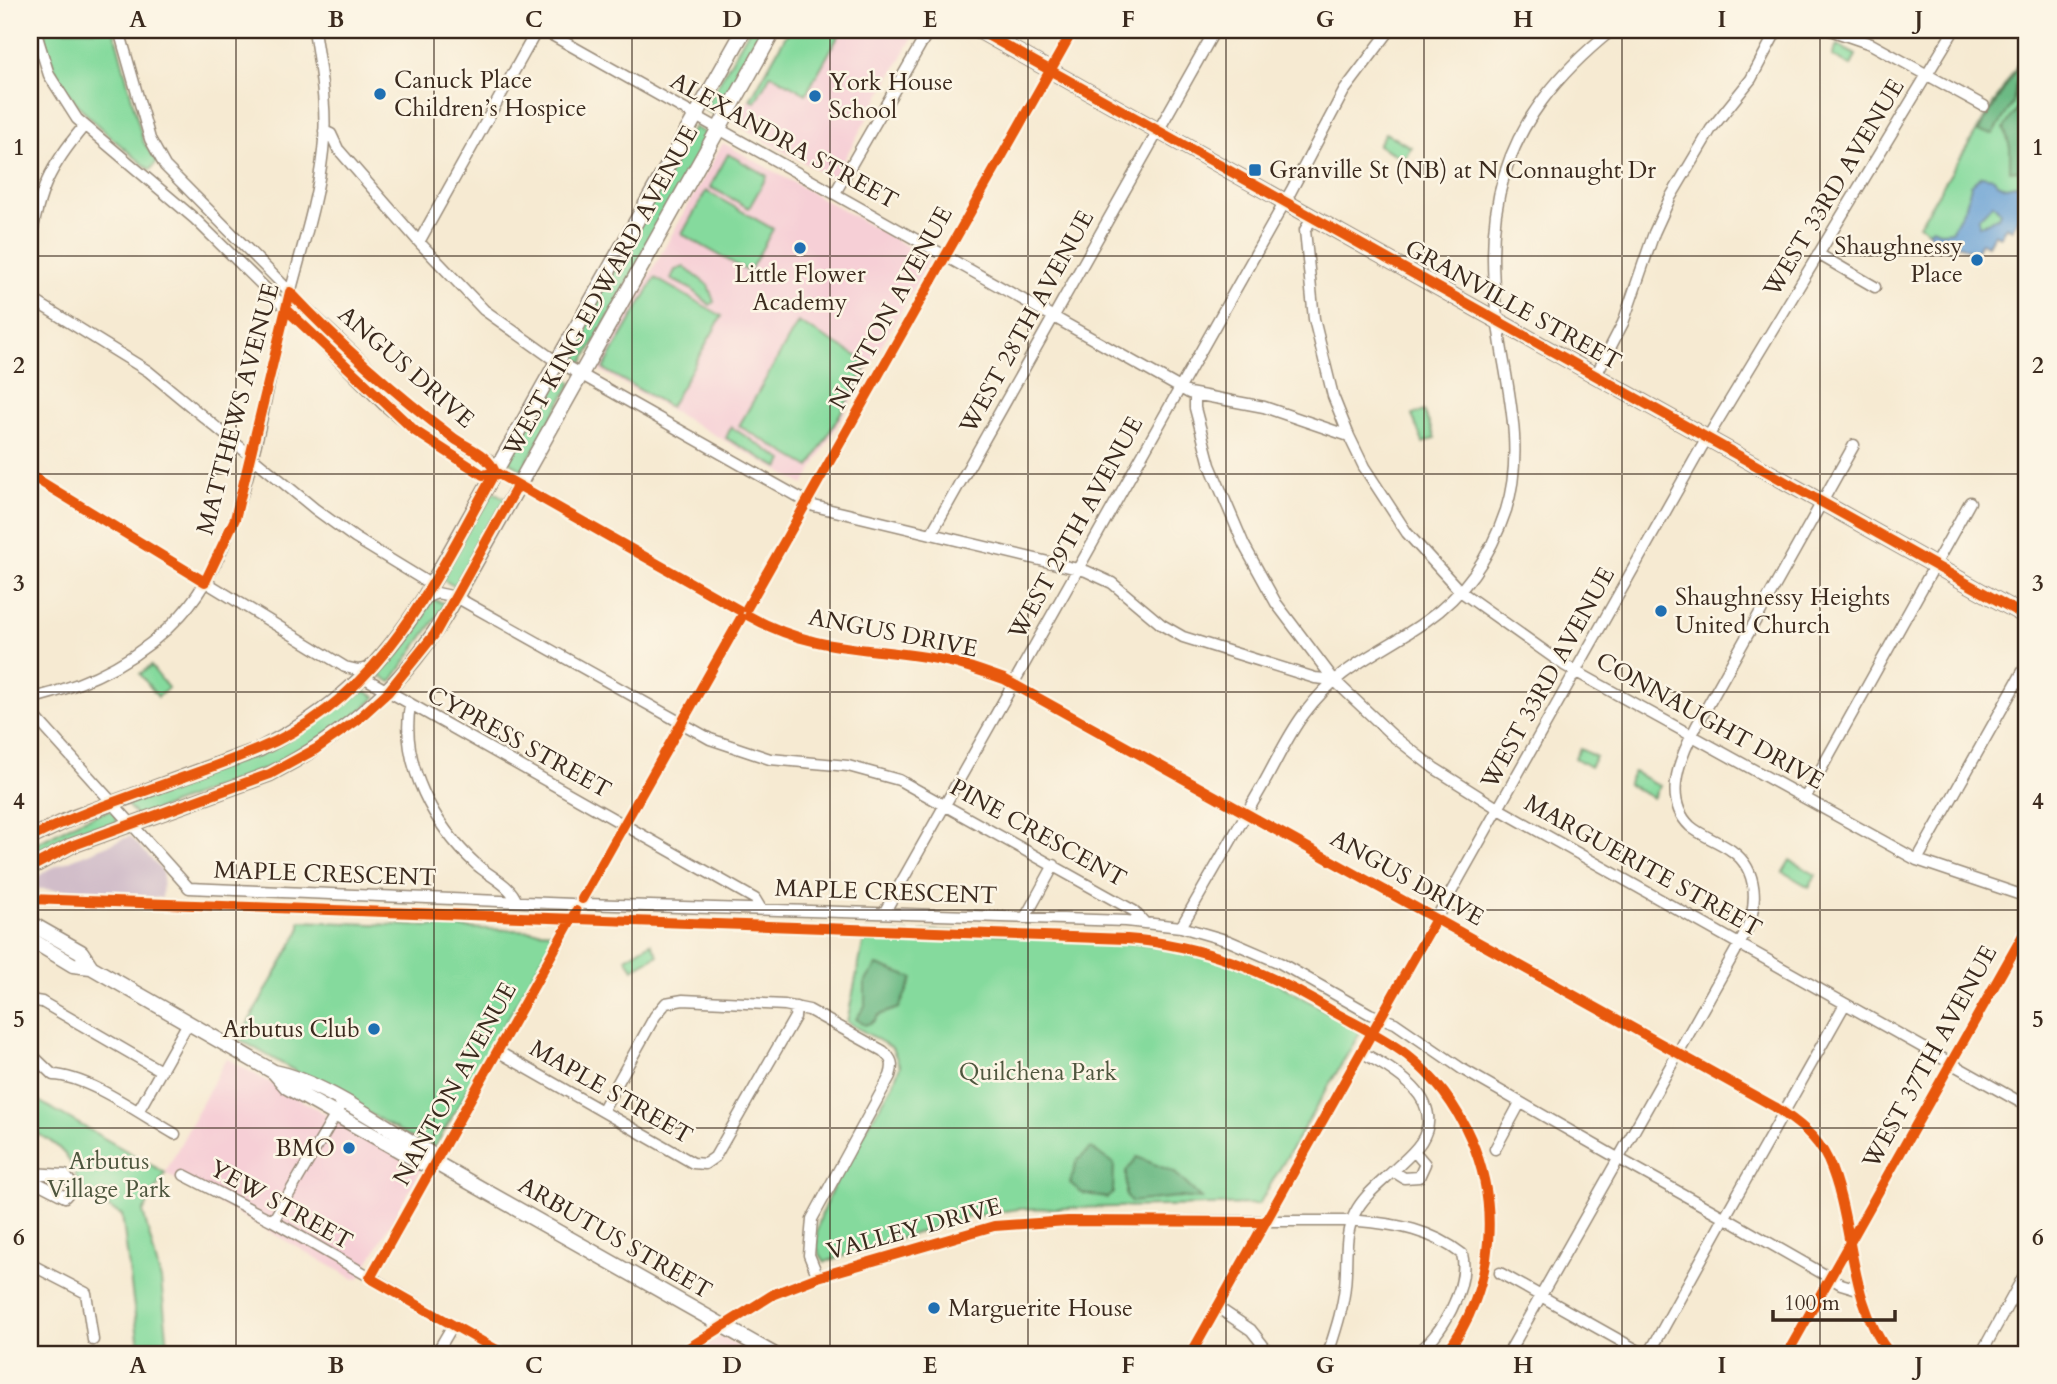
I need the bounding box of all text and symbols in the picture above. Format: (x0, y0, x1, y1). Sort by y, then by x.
text: A (129, 4, 147, 35)
text: B (328, 4, 344, 35)
text: C (525, 4, 543, 35)
text: D (722, 4, 742, 35)
text: E (923, 4, 937, 35)
text: F (1121, 4, 1135, 35)
text: G (1316, 4, 1335, 35)
text: H (1513, 4, 1533, 35)
text: I (1718, 4, 1726, 35)
text: J (1912, 4, 1923, 35)
place label: Canuck Place Children’s Hospice (394, 64, 587, 125)
street label: ALEXANDRA STREET (664, 65, 904, 217)
place label: York House School (829, 66, 953, 127)
street label: WEST 33RD AVENUE (1755, 73, 1912, 304)
marker: Canuck Place Children’s Hospice (372, 86, 388, 102)
marker: York House School (807, 88, 823, 104)
street label: WEST KING EDWARD AVENUE (495, 119, 706, 464)
text: 1 (13, 132, 25, 163)
text: 1 (2032, 132, 2044, 163)
place label: Granville St (NB) at N Connaught Dr (1269, 154, 1656, 187)
marker: Granville St (NB) at N Connaught Dr (1247, 162, 1263, 178)
street label: NANTON AVENUE (821, 200, 961, 416)
street label: WEST 28TH AVENUE (951, 204, 1102, 440)
place label: Shaughnessy Place (1834, 230, 1963, 291)
street label: GRANVILLE STREET (1399, 232, 1627, 378)
marker: Little Flower Academy (792, 240, 808, 256)
marker: Shaughnessy Place (1969, 252, 1985, 268)
place label: Little Flower Academy (734, 258, 866, 319)
street label: MATTHEWS AVENUE (189, 280, 287, 538)
street label: ANGUS DRIVE (331, 298, 481, 436)
text: 2 (13, 350, 25, 381)
text: 2 (2032, 350, 2044, 381)
street label: WEST 29TH AVENUE (1000, 410, 1151, 646)
street label: WEST 33RD AVENUE (1473, 561, 1623, 796)
text: 3 (13, 568, 25, 599)
text: 3 (2032, 568, 2044, 599)
place label: Shaughnessy Heights United Church (1675, 581, 1890, 642)
street label: ANGUS DRIVE (806, 600, 980, 666)
marker: Shaughnessy Heights United Church (1653, 603, 1669, 619)
street label: CONNAUGHT DRIVE (1590, 644, 1830, 798)
street label: CYPRESS STREET (421, 678, 617, 806)
street label: PINE CRESCENT (944, 771, 1132, 895)
text: 4 (13, 786, 25, 817)
text: 4 (2032, 786, 2044, 817)
street label: MARGUERITE STREET (1518, 787, 1768, 945)
street label: ANGUS DRIVE (1324, 822, 1490, 934)
street label: MAPLE CRESCENT (213, 854, 437, 894)
street label: MAPLE CRESCENT (774, 872, 998, 912)
street label: WEST 37TH AVENUE (1854, 939, 2005, 1175)
street label: NANTON AVENUE (385, 976, 525, 1192)
text: 5 (13, 1004, 25, 1035)
text: 5 (2032, 1004, 2044, 1035)
place label: Arbutus Club (222, 1013, 360, 1046)
marker: Arbutus Club (366, 1021, 382, 1037)
street label: MAPLE STREET (523, 1032, 699, 1152)
park label: Quilchena Park (959, 1056, 1117, 1089)
place label: BMO (275, 1132, 335, 1165)
marker: BMO (341, 1140, 357, 1156)
park label: Arbutus Village Park (47, 1145, 171, 1206)
street label: YEW STREET (203, 1152, 359, 1258)
street label: ARBUTUS STREET (512, 1169, 718, 1307)
street label: VALLEY DRIVE (823, 1190, 1005, 1268)
text: 6 (13, 1222, 25, 1253)
text: 6 (2032, 1222, 2044, 1253)
scale bar (1773, 1279, 1896, 1323)
text: 100 m (1784, 1289, 1840, 1318)
place label: Marguerite House (948, 1292, 1133, 1325)
marker: Marguerite House (926, 1300, 942, 1316)
text: A (129, 1350, 147, 1381)
text: B (328, 1350, 344, 1381)
text: C (525, 1350, 543, 1381)
text: D (722, 1350, 742, 1381)
text: E (923, 1350, 937, 1381)
text: F (1121, 1350, 1135, 1381)
text: G (1316, 1350, 1335, 1381)
text: H (1513, 1350, 1533, 1381)
text: I (1718, 1350, 1726, 1381)
text: J (1912, 1350, 1923, 1381)

